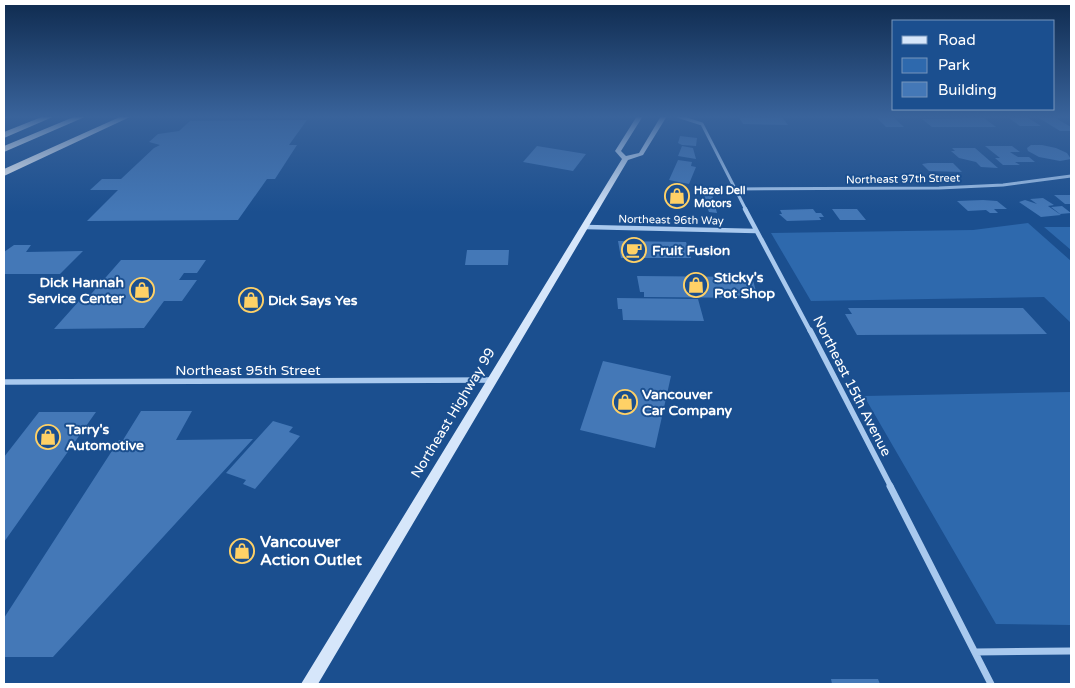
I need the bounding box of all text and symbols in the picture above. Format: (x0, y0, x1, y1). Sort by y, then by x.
legend (892, 20, 1055, 110)
text: Road (938, 31, 976, 49)
text: Park (938, 56, 970, 74)
text: Building (938, 81, 997, 99)
street label: Northeast 97th Street (846, 172, 960, 186)
shop icon: Hazel Dell Motors (664, 183, 690, 209)
place label: Hazel Dell Motors (694, 184, 746, 210)
street label: Northeast 96th Way (618, 213, 724, 227)
cafe icon: Fruit Fusion (621, 237, 647, 263)
place label: Fruit Fusion (652, 242, 730, 259)
place label: Sticky's Pot Shop (714, 269, 775, 302)
shop icon: Sticky's Pot Shop (683, 272, 709, 298)
place label: Dick Hannah Service Center (28, 274, 125, 307)
shop icon: Dick Hannah Service Center (129, 277, 155, 303)
shop icon: Dick Says Yes (238, 287, 264, 313)
place label: Dick Says Yes (268, 292, 358, 309)
street label: Northeast 15th Avenue (809, 313, 895, 459)
street label: Northeast Highway 99 (407, 345, 499, 481)
street label: Northeast 95th Street (175, 362, 321, 379)
place label: Vancouver Car Company (642, 386, 733, 419)
shop icon: Vancouver Car Company (612, 389, 638, 415)
place label: Tarry's Automotive (65, 421, 144, 454)
shop icon: Tarry's Automotive (35, 424, 61, 450)
place label: Vancouver Action Outlet (260, 532, 363, 570)
shop icon: Vancouver Action Outlet (229, 538, 255, 564)

